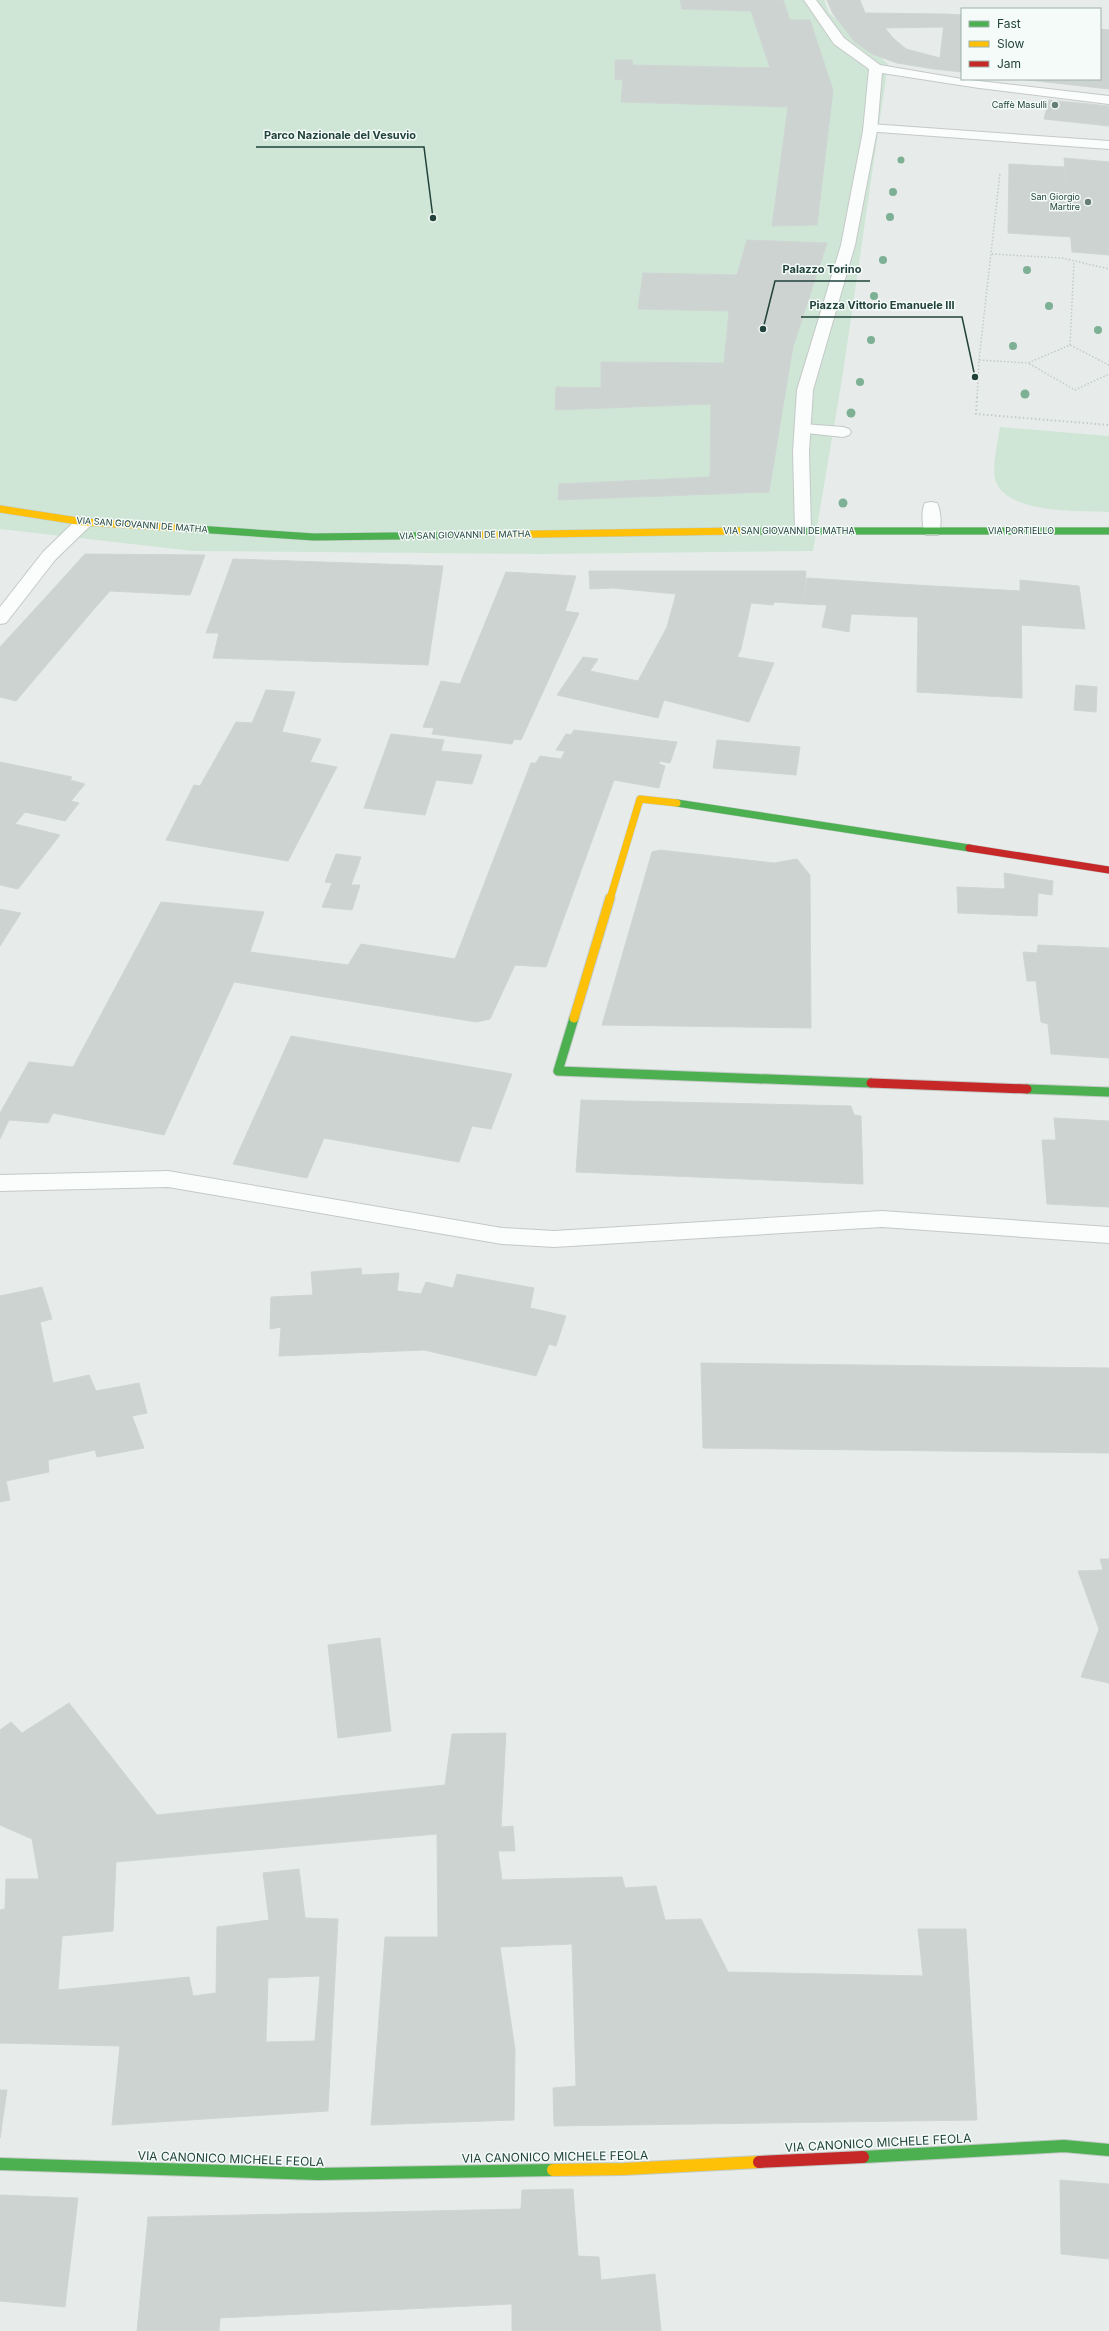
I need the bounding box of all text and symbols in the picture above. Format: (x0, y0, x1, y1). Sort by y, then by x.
legend (961, 8, 1101, 80)
text: Fast (997, 16, 1021, 31)
text: Slow (997, 36, 1025, 51)
text: Jam (997, 56, 1021, 71)
place label: Caffè Masulli (992, 99, 1047, 110)
marker: Caffè Masulli (1050, 100, 1060, 110)
callout: Parco Nazionale del Vesuvio (256, 124, 424, 147)
text: Parco Nazionale del Vesuvio (264, 128, 416, 142)
place label: San Giorgio Martire (1031, 191, 1080, 212)
marker: San Giorgio Martire (1083, 197, 1093, 207)
callout: Palazzo Torino (775, 258, 870, 281)
text: Palazzo Torino (783, 262, 862, 276)
callout: Piazza Vittorio Emanuele III (801, 294, 962, 317)
text: Piazza Vittorio Emanuele III (809, 298, 955, 312)
street label: VIA SAN GIOVANNI DE MATHA (76, 514, 208, 535)
street label: VIA SAN GIOVANNI DE MATHA (723, 525, 855, 536)
street label: VIA PORTIELLO (988, 525, 1054, 536)
street label: VIA SAN GIOVANNI DE MATHA (399, 528, 531, 541)
street label: VIA CANONICO MICHELE FEOLA (784, 2130, 972, 2155)
street label: VIA CANONICO MICHELE FEOLA (462, 2147, 648, 2166)
street label: VIA CANONICO MICHELE FEOLA (137, 2148, 325, 2169)

